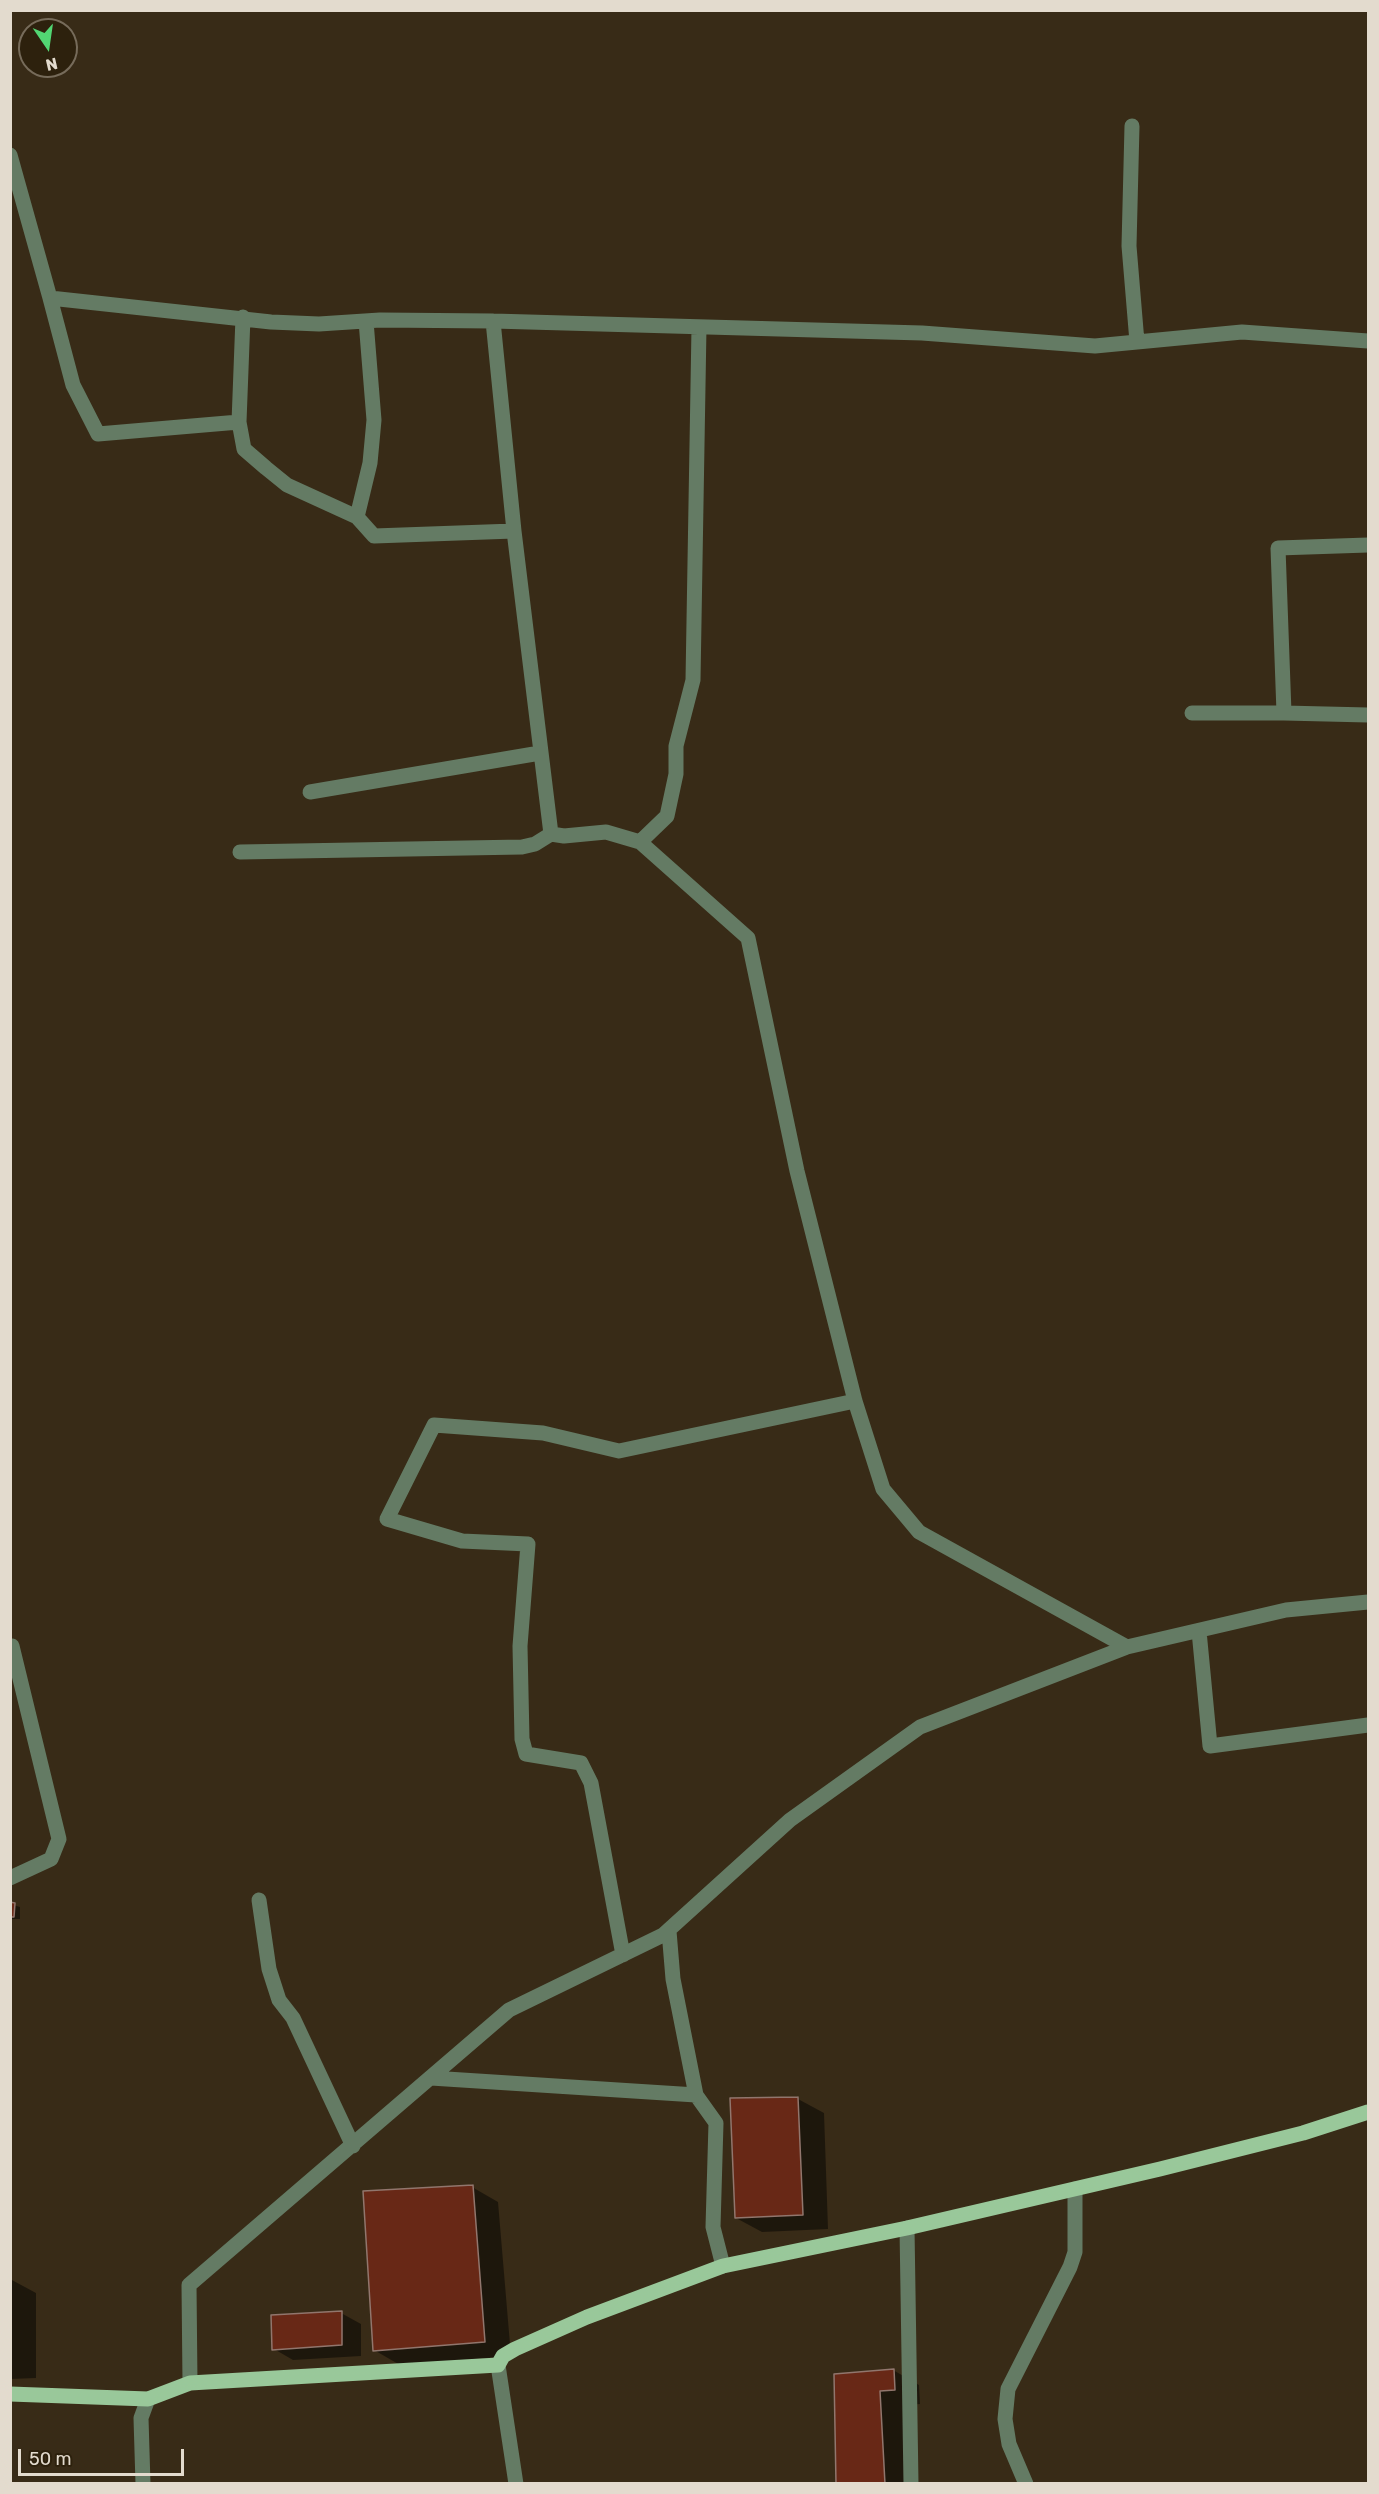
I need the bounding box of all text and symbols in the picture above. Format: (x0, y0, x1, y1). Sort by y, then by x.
north arrow (18, 18, 78, 78)
text: N (44, 54, 59, 75)
scale bar (21, 2437, 188, 2475)
text: 50 m (29, 2448, 72, 2470)

